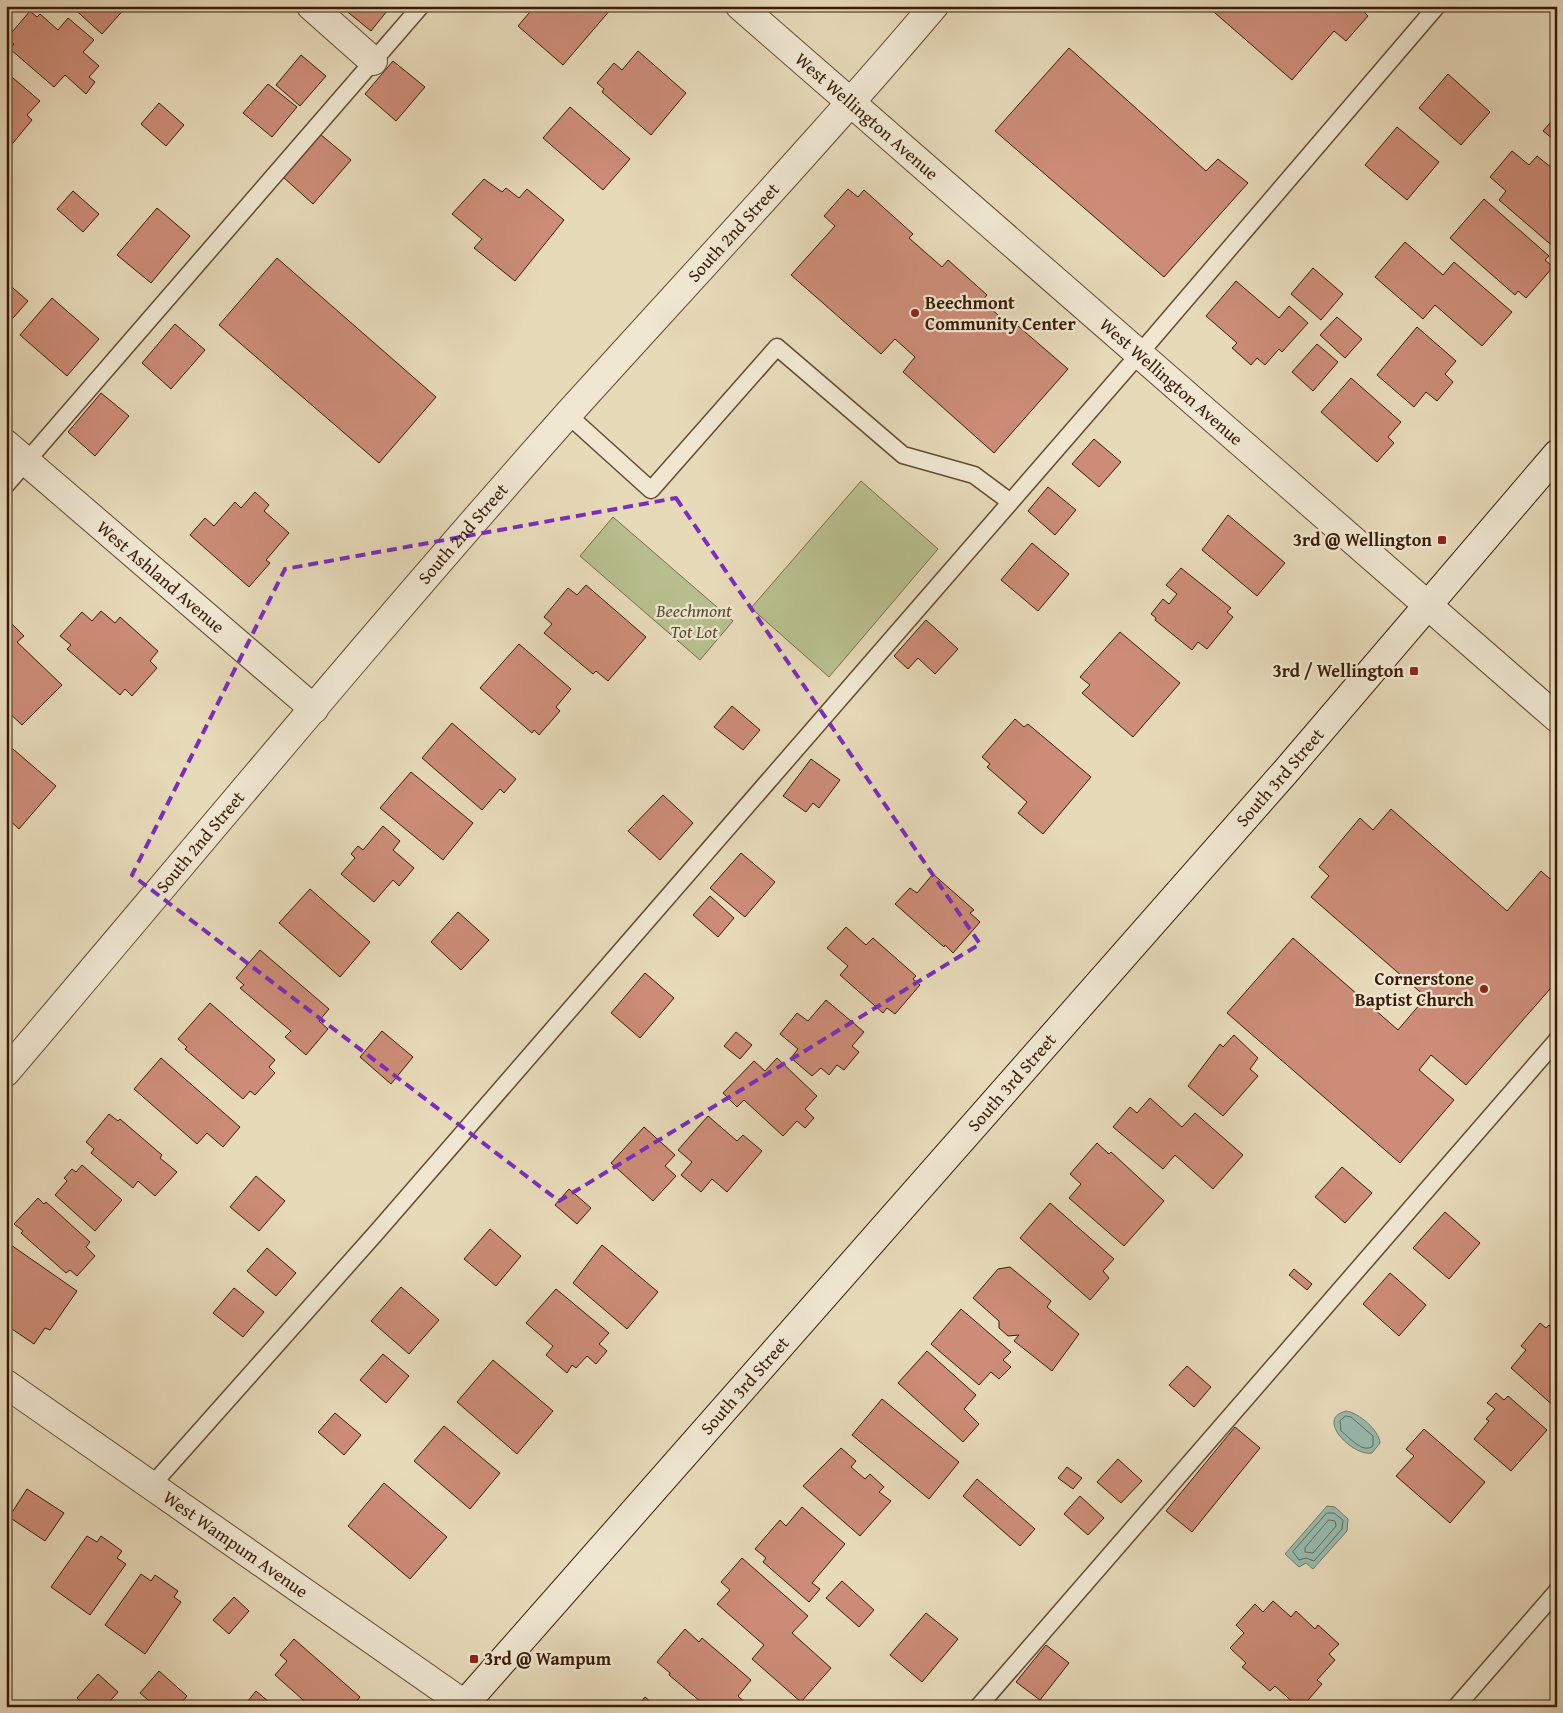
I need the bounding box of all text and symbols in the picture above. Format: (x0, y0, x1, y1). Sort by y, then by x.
street label: West Wellington Avenue (789, 46, 945, 186)
street label: South 2nd Street (681, 176, 786, 288)
place label: Beechmont Community Center (925, 289, 1076, 337)
marker: Beechmont Community Center (909, 307, 921, 319)
street label: West Wellington Avenue (1094, 311, 1249, 452)
street label: South 2nd Street (411, 477, 515, 590)
street label: West Ashland Avenue (91, 514, 231, 640)
place label: 3rd @ Wellington (1293, 526, 1432, 553)
marker: 3rd @ Wellington (1436, 534, 1448, 546)
park label: Beechmont Tot Lot (655, 597, 732, 645)
place label: 3rd / Wellington (1272, 657, 1404, 684)
marker: 3rd / Wellington (1408, 665, 1420, 677)
street label: South 3rd Street (1229, 722, 1331, 833)
street label: South 2nd Street (149, 784, 251, 899)
place label: Cornerstone Baptist Church (1355, 965, 1474, 1013)
marker: Cornerstone Baptist Church (1478, 983, 1490, 995)
street label: South 3rd Street (961, 1027, 1063, 1137)
street label: South 3rd Street (694, 1330, 796, 1441)
street label: West Wampum Avenue (158, 1484, 314, 1604)
place label: 3rd @ Wampum (484, 1645, 612, 1672)
marker: 3rd @ Wampum (468, 1653, 480, 1665)

